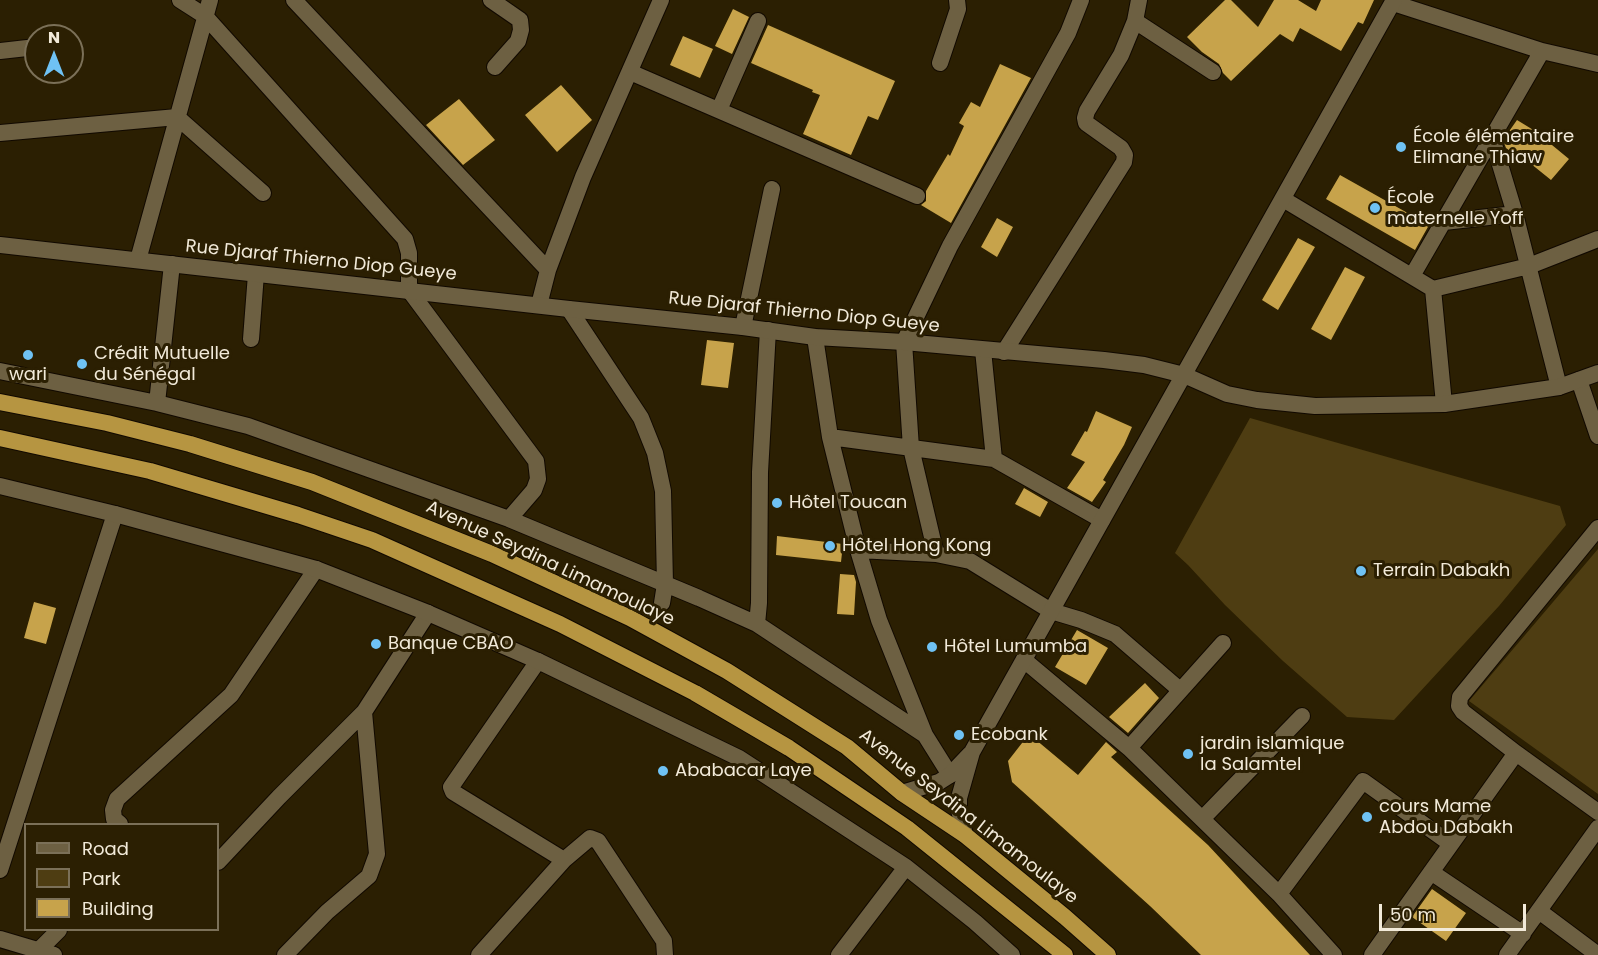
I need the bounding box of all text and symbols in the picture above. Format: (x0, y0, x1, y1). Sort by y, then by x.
north arrow (24, 24, 84, 84)
text: N (48, 26, 60, 49)
place label: École élémentaire Elimane Thiaw (1413, 126, 1574, 168)
marker: École élémentaire Elimane Thiaw (1394, 140, 1408, 154)
place label: École maternelle Yoff (1387, 187, 1524, 230)
marker: École maternelle Yoff (1368, 201, 1382, 215)
street label: Rue Djaraf Thierno Diop Gueye (184, 236, 458, 286)
street label: Rue Djaraf Thierno Diop Gueye (667, 288, 941, 338)
place label: Crédit Mutuelle du Sénégal (94, 343, 230, 386)
marker: wari (21, 348, 35, 362)
marker: Crédit Mutuelle du Sénégal (75, 357, 89, 371)
place label: wari (9, 364, 47, 386)
place label: Hôtel Toucan (789, 492, 907, 514)
marker: Hôtel Toucan (770, 496, 784, 510)
street label: Avenue Seydina Limamoulaye (422, 497, 678, 631)
place label: Hôtel Hong Kong (842, 535, 991, 557)
marker: Hôtel Hong Kong (823, 539, 837, 553)
place label: Terrain Dabakh (1373, 560, 1510, 582)
marker: Terrain Dabakh (1354, 564, 1368, 578)
place label: Banque CBAO (388, 633, 514, 655)
place label: Hôtel Lumumba (944, 636, 1087, 658)
marker: Banque CBAO (369, 637, 383, 651)
marker: Hôtel Lumumba (925, 640, 939, 654)
place label: Ecobank (971, 724, 1048, 746)
street label: Avenue Seydina Limamoulaye (854, 725, 1082, 909)
marker: Ecobank (952, 728, 966, 742)
place label: jardin islamique la Salamtel (1200, 733, 1345, 776)
marker: jardin islamique la Salamtel (1181, 747, 1195, 761)
place label: Ababacar Laye (675, 760, 812, 782)
marker: Ababacar Laye (656, 764, 670, 778)
place label: cours Mame Abdou Dabakh (1379, 796, 1513, 838)
marker: cours Mame Abdou Dabakh (1360, 810, 1374, 824)
legend (24, 823, 219, 931)
text: Road (82, 836, 129, 861)
text: Park (82, 866, 121, 891)
scale bar (1382, 892, 1529, 930)
text: Building (82, 896, 154, 921)
text: 50 m (1390, 902, 1436, 927)

